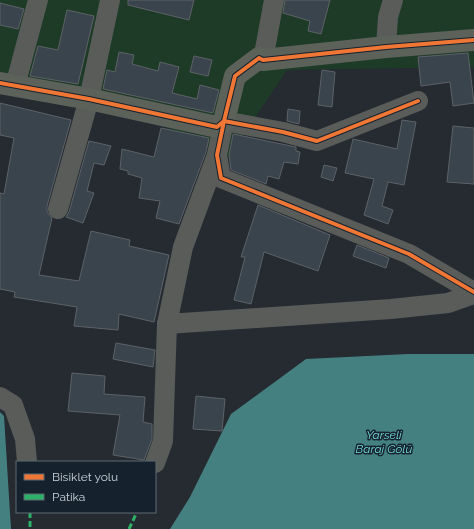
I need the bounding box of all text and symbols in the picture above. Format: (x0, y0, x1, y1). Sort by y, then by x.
water label: Yarseli Baraj Gölü (356, 428, 413, 456)
legend (16, 461, 156, 513)
text: Bisiklet yolu (52, 470, 118, 484)
text: Patika (52, 490, 85, 504)

